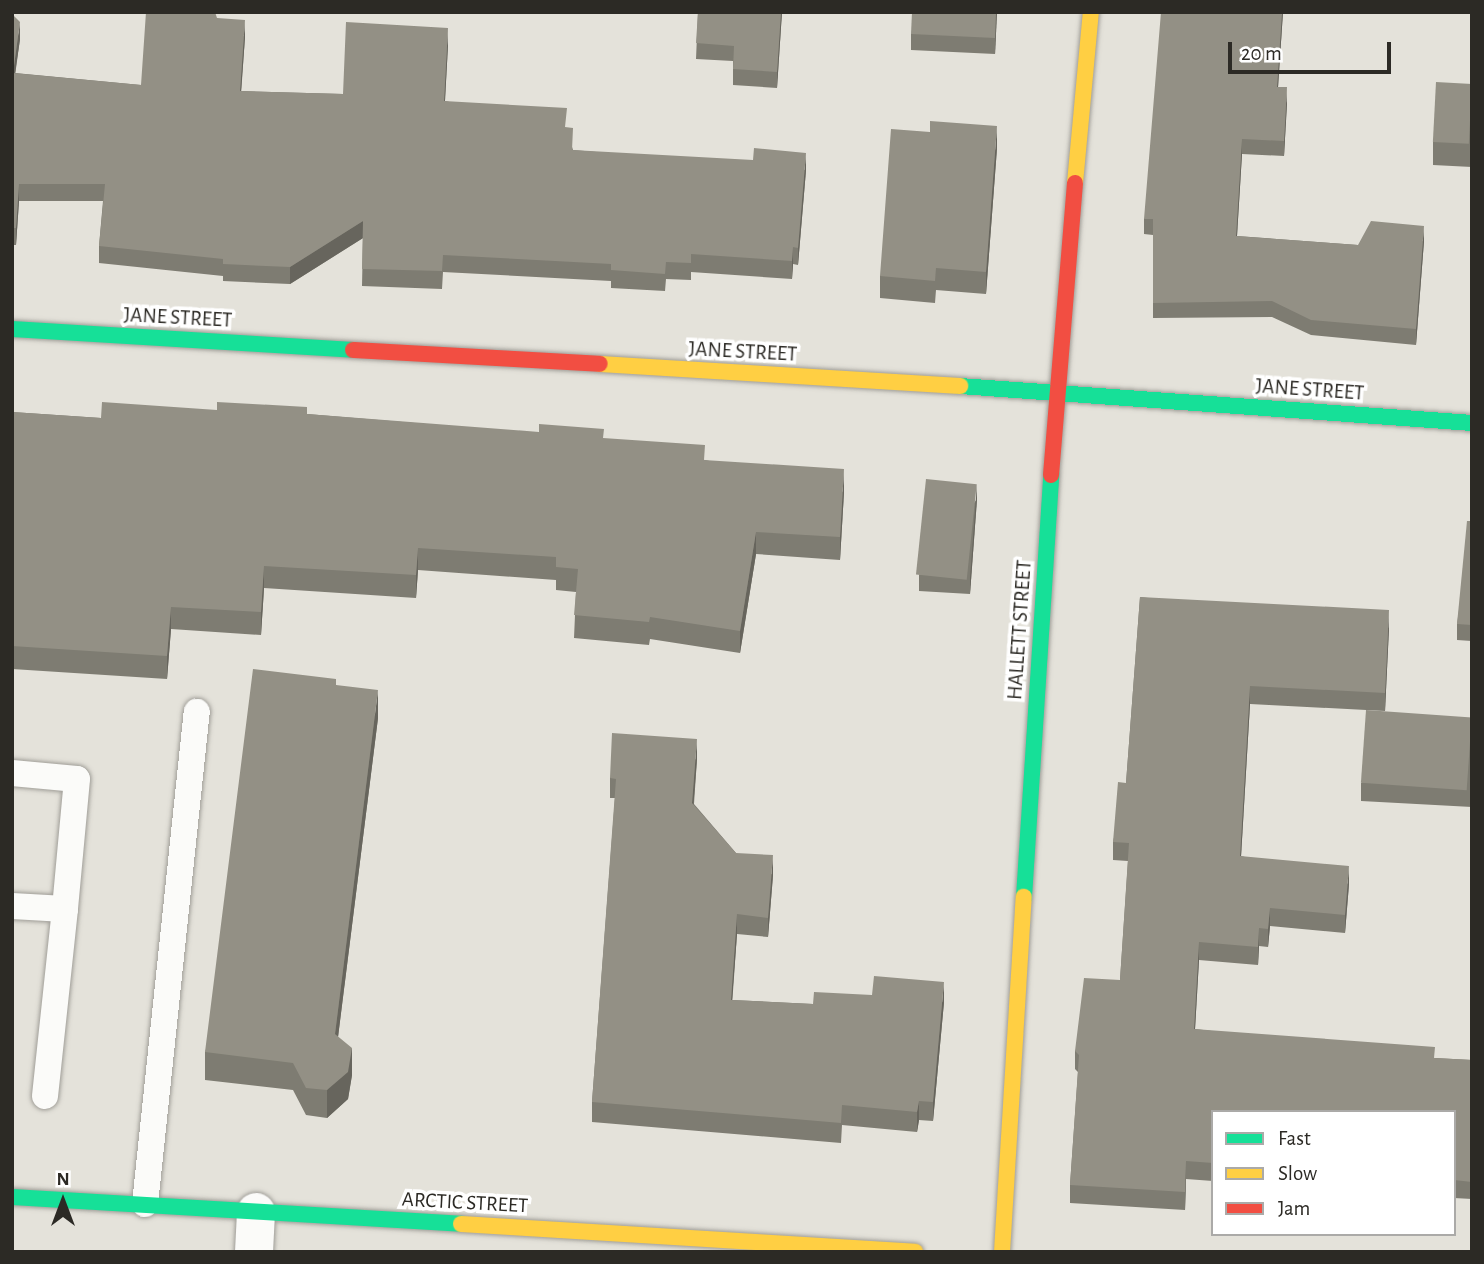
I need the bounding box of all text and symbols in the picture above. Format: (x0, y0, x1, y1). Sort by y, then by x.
scale bar (1232, 28, 1395, 72)
text: 20 m (1241, 43, 1282, 64)
street label: JANE STREET (123, 303, 233, 333)
street label: JANE STREET (688, 337, 798, 367)
street label: JANE STREET (1255, 374, 1365, 406)
street label: HALLETT STREET (1003, 559, 1037, 701)
legend (1211, 1110, 1456, 1236)
text: Fast (1278, 1128, 1311, 1149)
text: Slow (1278, 1163, 1317, 1184)
north arrow (28, 1166, 98, 1236)
text: N (56, 1170, 70, 1189)
street label: ARCTIC STREET (401, 1187, 529, 1219)
text: Jam (1278, 1198, 1310, 1219)

